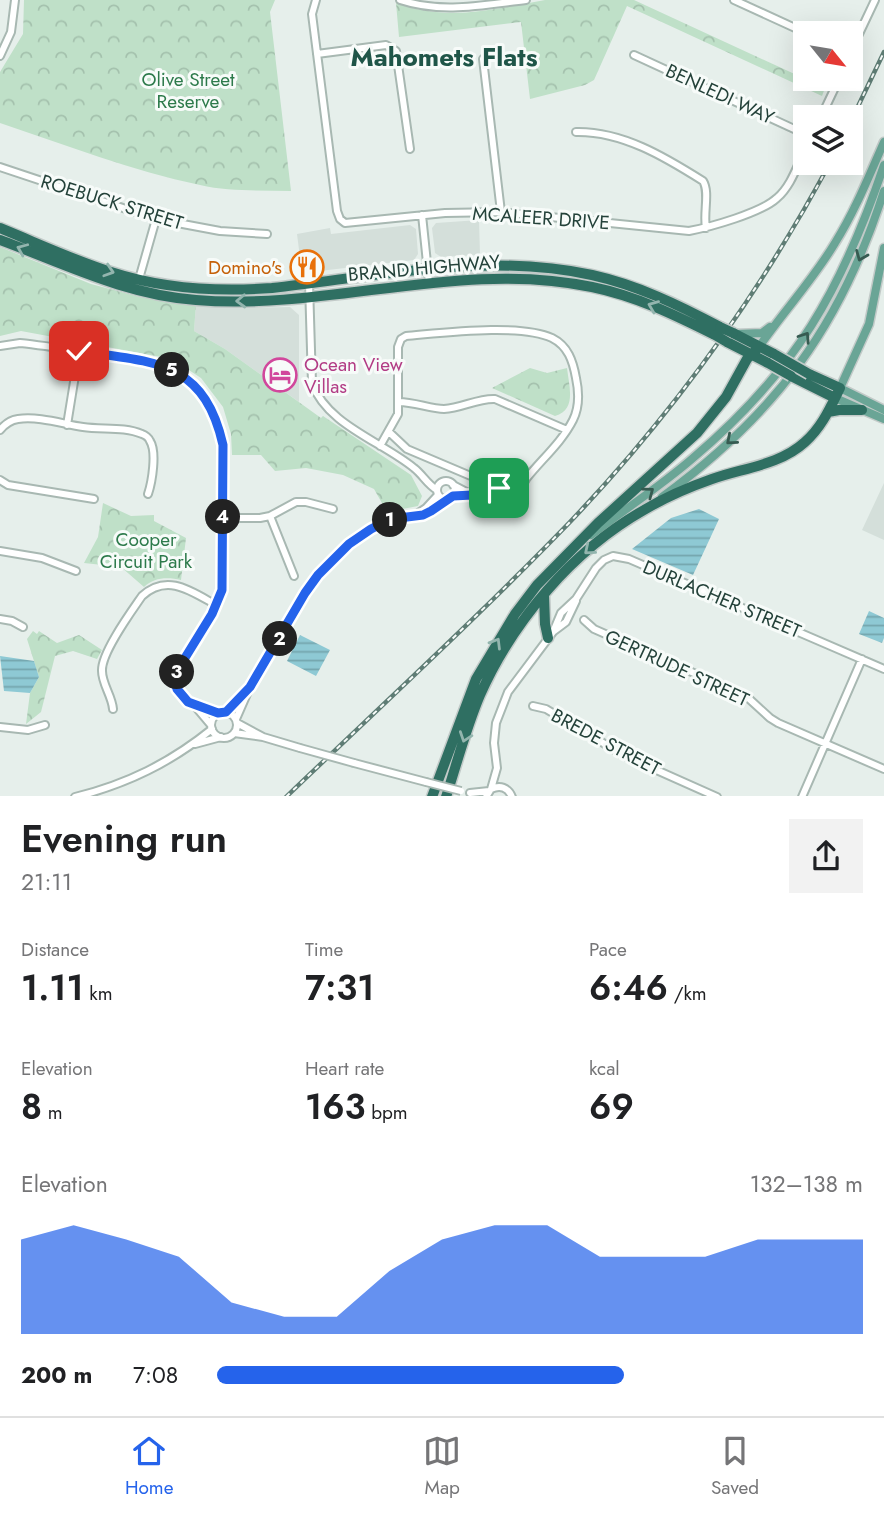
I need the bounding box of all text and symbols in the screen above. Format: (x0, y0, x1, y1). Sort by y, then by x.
north arrow (793, 21, 863, 91)
map controls (793, 21, 863, 175)
district label: Mahomets Flats (351, 38, 538, 76)
street label: BENLEDI WAY (661, 57, 779, 131)
park label: Olive Street Reserve (141, 66, 235, 115)
button: layers (793, 105, 863, 175)
street label: ROEBUCK STREET (37, 168, 187, 237)
street label: MCALEER DRIVE (471, 200, 611, 236)
one-way arrow (17, 243, 29, 257)
restaurant icon: Domino's (288, 248, 326, 286)
street label: BRAND HIGHWAY (347, 248, 501, 288)
one-way arrow (855, 249, 869, 261)
place label: Domino's (208, 254, 282, 281)
one-way arrow (102, 263, 115, 277)
one-way arrow (236, 293, 246, 309)
one-way arrow (648, 300, 660, 314)
pin (49, 321, 109, 381)
icon: check (60, 332, 98, 370)
one-way arrow (797, 332, 809, 345)
place label: Ocean View Villas (304, 351, 403, 400)
pin: 5 (154, 352, 190, 388)
text: 5 (165, 356, 178, 383)
hotel icon: Ocean View Villas (261, 356, 299, 394)
one-way arrow (727, 432, 740, 444)
pin (469, 458, 529, 518)
icon: arrive (480, 469, 518, 507)
one-way arrow (641, 487, 654, 500)
pin: 4 (206, 500, 241, 534)
text: 4 (216, 503, 229, 530)
pin: 1 (372, 503, 408, 538)
text: 1 (385, 506, 394, 533)
park label: Cooper Circuit Park (100, 526, 193, 575)
one-way arrow (584, 542, 597, 555)
street label: DURLACHER STREET (639, 553, 805, 645)
pin: 2 (262, 622, 298, 656)
street label: GERTRUDE STREET (601, 623, 753, 713)
text: 2 (273, 625, 286, 652)
one-way arrow (488, 638, 501, 651)
pin: 3 (160, 654, 194, 690)
text: 3 (171, 658, 182, 685)
street label: BREDE STREET (547, 702, 666, 782)
one-way arrow (459, 731, 473, 743)
text: Evening run (21, 811, 227, 866)
button: share (789, 819, 863, 893)
text: 21:11 (21, 865, 72, 899)
text: Distance (21, 936, 89, 963)
text: Time (305, 936, 343, 963)
text: Pace (589, 936, 627, 963)
text: 1.11 (21, 963, 84, 1013)
text: 7:31 (305, 963, 374, 1013)
text: 6:46 (589, 963, 668, 1013)
text: km (84, 980, 112, 1007)
text: /km (668, 980, 707, 1007)
text: Elevation (21, 1055, 93, 1082)
text: Heart rate (305, 1055, 384, 1082)
text: kcal (589, 1055, 620, 1082)
text: 8 (21, 1082, 42, 1132)
text: 163 (305, 1082, 365, 1132)
text: 69 (589, 1082, 634, 1132)
text: m (42, 1099, 63, 1126)
text: bpm (365, 1099, 408, 1126)
text: Elevation (21, 1167, 108, 1201)
text: 132–138 m (750, 1167, 863, 1201)
text: 200 m (21, 1358, 92, 1392)
text: 7:08 (133, 1358, 178, 1392)
tab: Home (125, 1432, 173, 1501)
tab: Map (423, 1432, 461, 1501)
tab: Saved (711, 1432, 759, 1501)

